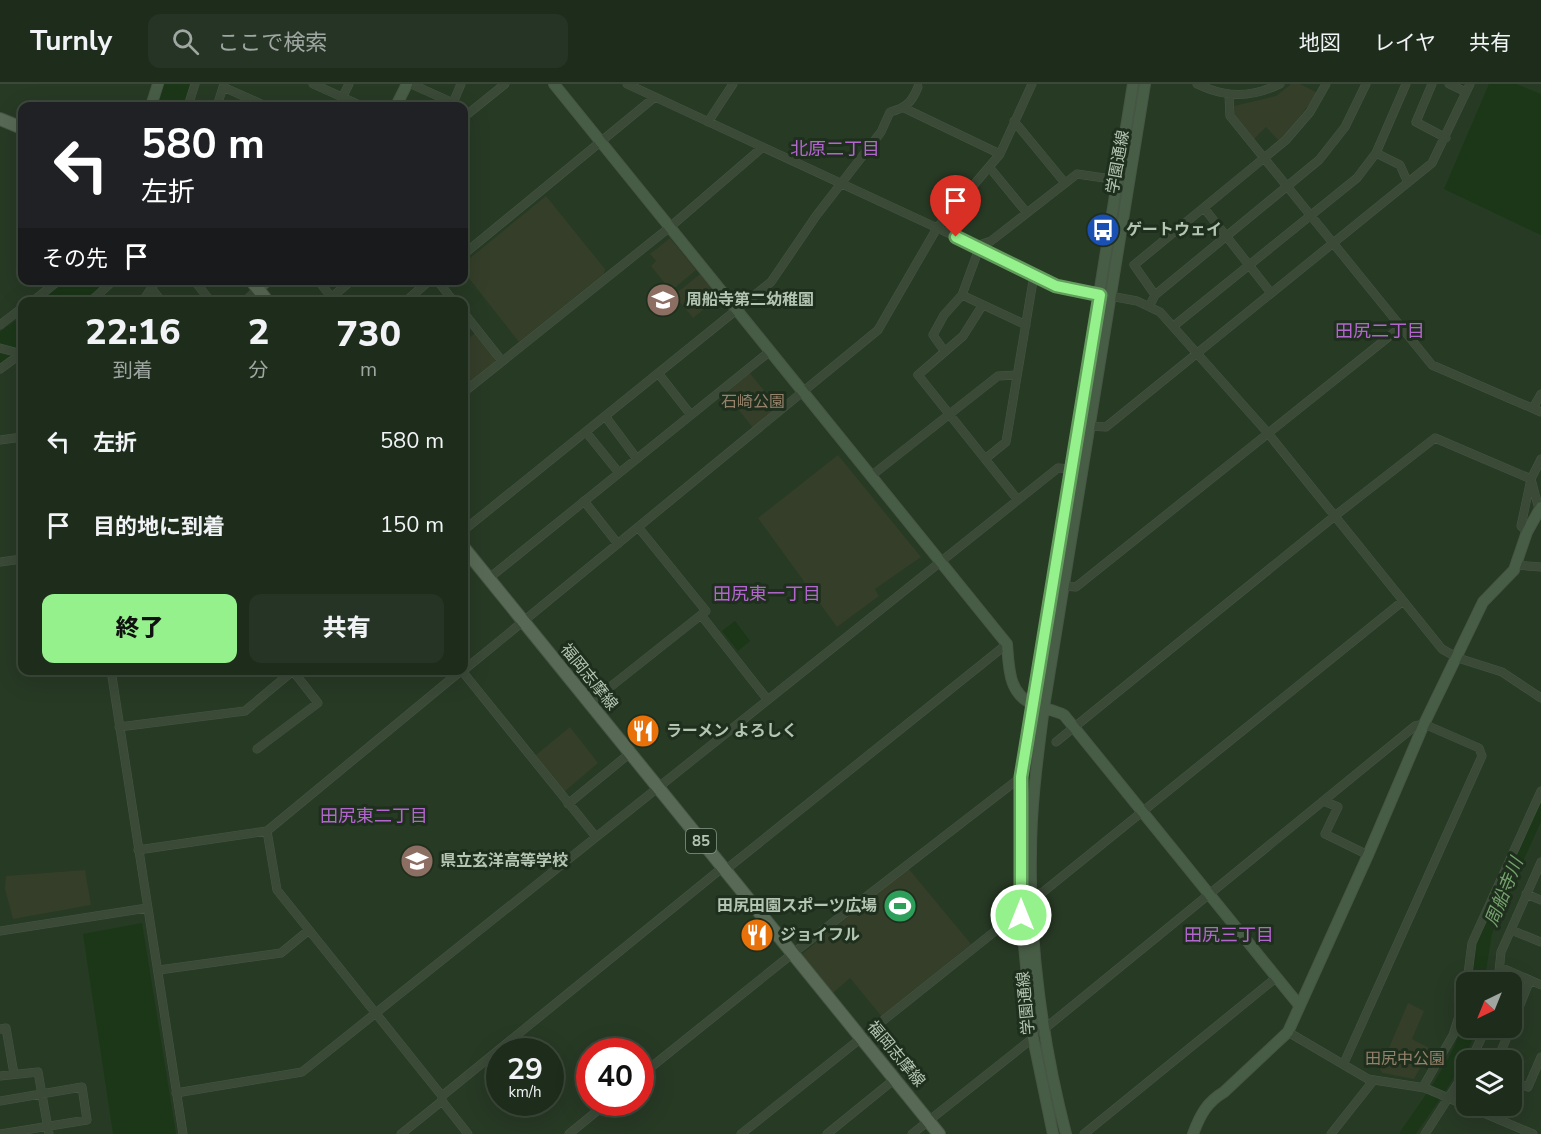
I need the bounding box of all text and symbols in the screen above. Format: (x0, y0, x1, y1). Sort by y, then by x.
search box (148, 14, 568, 68)
text: Turnly (30, 22, 112, 60)
icon: search (169, 25, 202, 58)
text: ここで検索 (217, 28, 327, 58)
text: 地図 (1299, 29, 1341, 57)
text: レイヤ (1374, 29, 1436, 57)
text: 共有 (1469, 29, 1511, 57)
text: 580 m (141, 116, 265, 173)
icon: left (42, 126, 120, 204)
street label: 学園通線 (1102, 129, 1134, 195)
district label: 北原二丁目 (790, 137, 880, 161)
text: 左折 (141, 174, 195, 211)
pin (930, 175, 981, 237)
icon: arrive (939, 184, 972, 217)
bus stop icon: ゲートウェイ (1085, 212, 1121, 248)
place label: ゲートウェイ (1126, 219, 1222, 241)
icon: arrive (120, 240, 153, 273)
text: その先 (42, 244, 108, 274)
school or university icon: 周船寺第二幼稚園 (645, 282, 681, 318)
place label: 周船寺第二幼稚園 (686, 289, 814, 311)
text: 22:16 (85, 308, 181, 357)
text: 2 (248, 308, 269, 357)
text: 730 (336, 310, 401, 359)
district label: 田尻二丁目 (1335, 319, 1425, 343)
text: m (360, 356, 377, 383)
text: 到着 (113, 357, 153, 384)
text: 分 (248, 357, 268, 384)
park label: 石崎公園 (721, 391, 785, 413)
icon: left (42, 425, 75, 458)
text: 580 m (380, 426, 444, 456)
text: 左折 (93, 428, 137, 458)
icon: arrive (42, 509, 75, 542)
text: 150 m (380, 510, 444, 540)
text: 目的地に到着 (93, 512, 225, 542)
district label: 田尻東一丁目 (713, 582, 821, 606)
button: 終了 (42, 594, 237, 663)
button: 共有 (249, 594, 444, 663)
street label: 福岡志摩線 (555, 639, 623, 715)
restaurant icon: ラーメン よろしく (625, 713, 661, 749)
place label: ラーメン よろしく (666, 720, 798, 742)
district label: 田尻東二丁目 (320, 804, 428, 828)
road number: 85 (686, 829, 716, 853)
school or university icon: 県立玄洋高等学校 (399, 843, 435, 879)
place label: 県立玄洋高等学校 (440, 850, 568, 872)
water label: 周船寺川 (1479, 852, 1529, 930)
position arrow (989, 883, 1053, 947)
sports icon: 田尻田園スポーツ広場 (882, 888, 918, 924)
place label: 田尻田園スポーツ広場 (717, 895, 877, 917)
restaurant icon: ジョイフル (739, 917, 775, 953)
district label: 田尻三丁目 (1184, 923, 1274, 947)
place label: ジョイフル (780, 924, 860, 946)
street label: 学園通線 (1012, 970, 1040, 1036)
north arrow (1456, 972, 1522, 1038)
map controls (1456, 972, 1522, 1116)
street label: 福岡志摩線 (862, 1016, 930, 1092)
speed limit sign: 40 (576, 1038, 654, 1116)
park label: 田尻中公園 (1365, 1048, 1445, 1070)
text: 29 (507, 1049, 543, 1090)
button: layers (1456, 1050, 1522, 1116)
text: km/h (508, 1082, 542, 1102)

